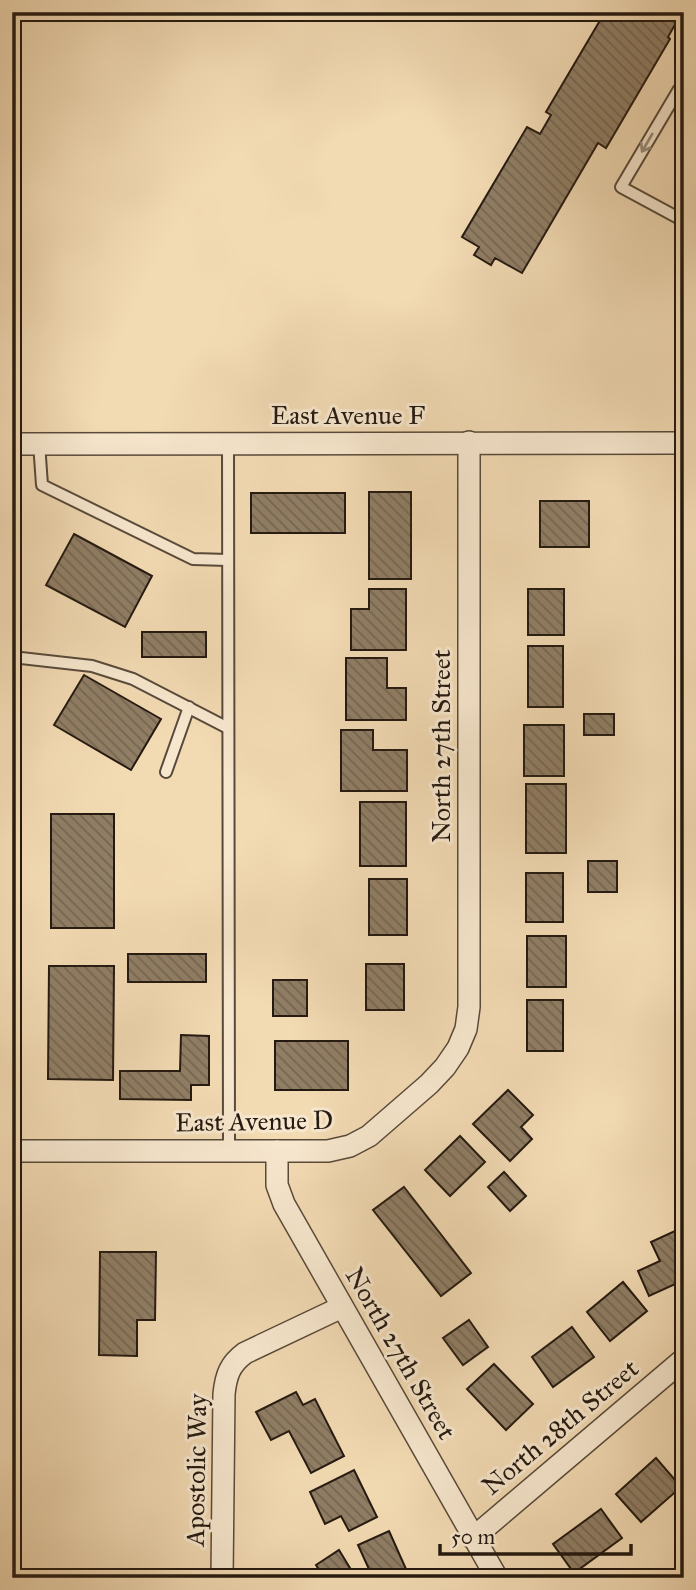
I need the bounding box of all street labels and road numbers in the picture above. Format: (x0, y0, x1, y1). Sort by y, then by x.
street label: East Avenue F (271, 399, 425, 431)
street label: North 27th Street (425, 649, 457, 843)
street label: East Avenue D (175, 1104, 333, 1138)
street label: North 27th Street (339, 1261, 463, 1445)
street label: North 28th Street (475, 1352, 645, 1502)
street label: Apostolic Way (179, 1393, 213, 1548)

